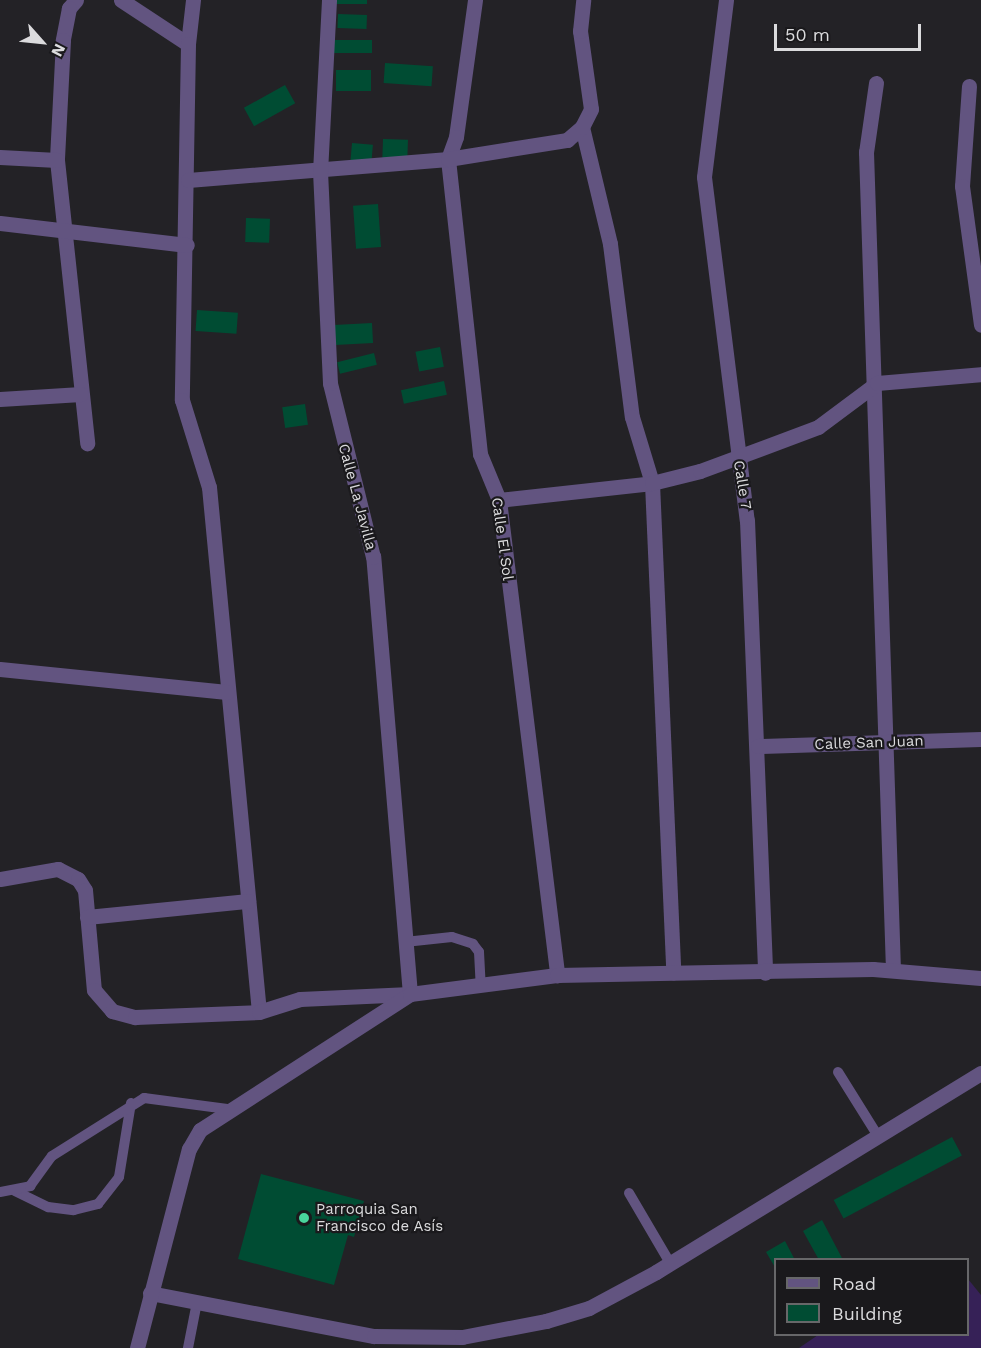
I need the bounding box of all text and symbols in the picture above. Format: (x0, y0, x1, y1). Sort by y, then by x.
north arrow (12, 12, 72, 72)
scale bar (777, 12, 924, 50)
text: 50 m (785, 24, 830, 45)
text: N (47, 41, 70, 60)
street label: Calle La Javilla (334, 441, 380, 553)
street label: Calle 7 (729, 459, 755, 511)
street label: Calle El Sol (487, 496, 517, 582)
street label: Calle San Juan (814, 732, 924, 754)
place label: Parroquia San Francisco de Asís (316, 1200, 444, 1235)
marker: Parroquia San Francisco de Asís (297, 1211, 311, 1225)
legend (774, 1258, 969, 1336)
text: Road (832, 1273, 876, 1294)
text: Building (832, 1303, 902, 1324)

